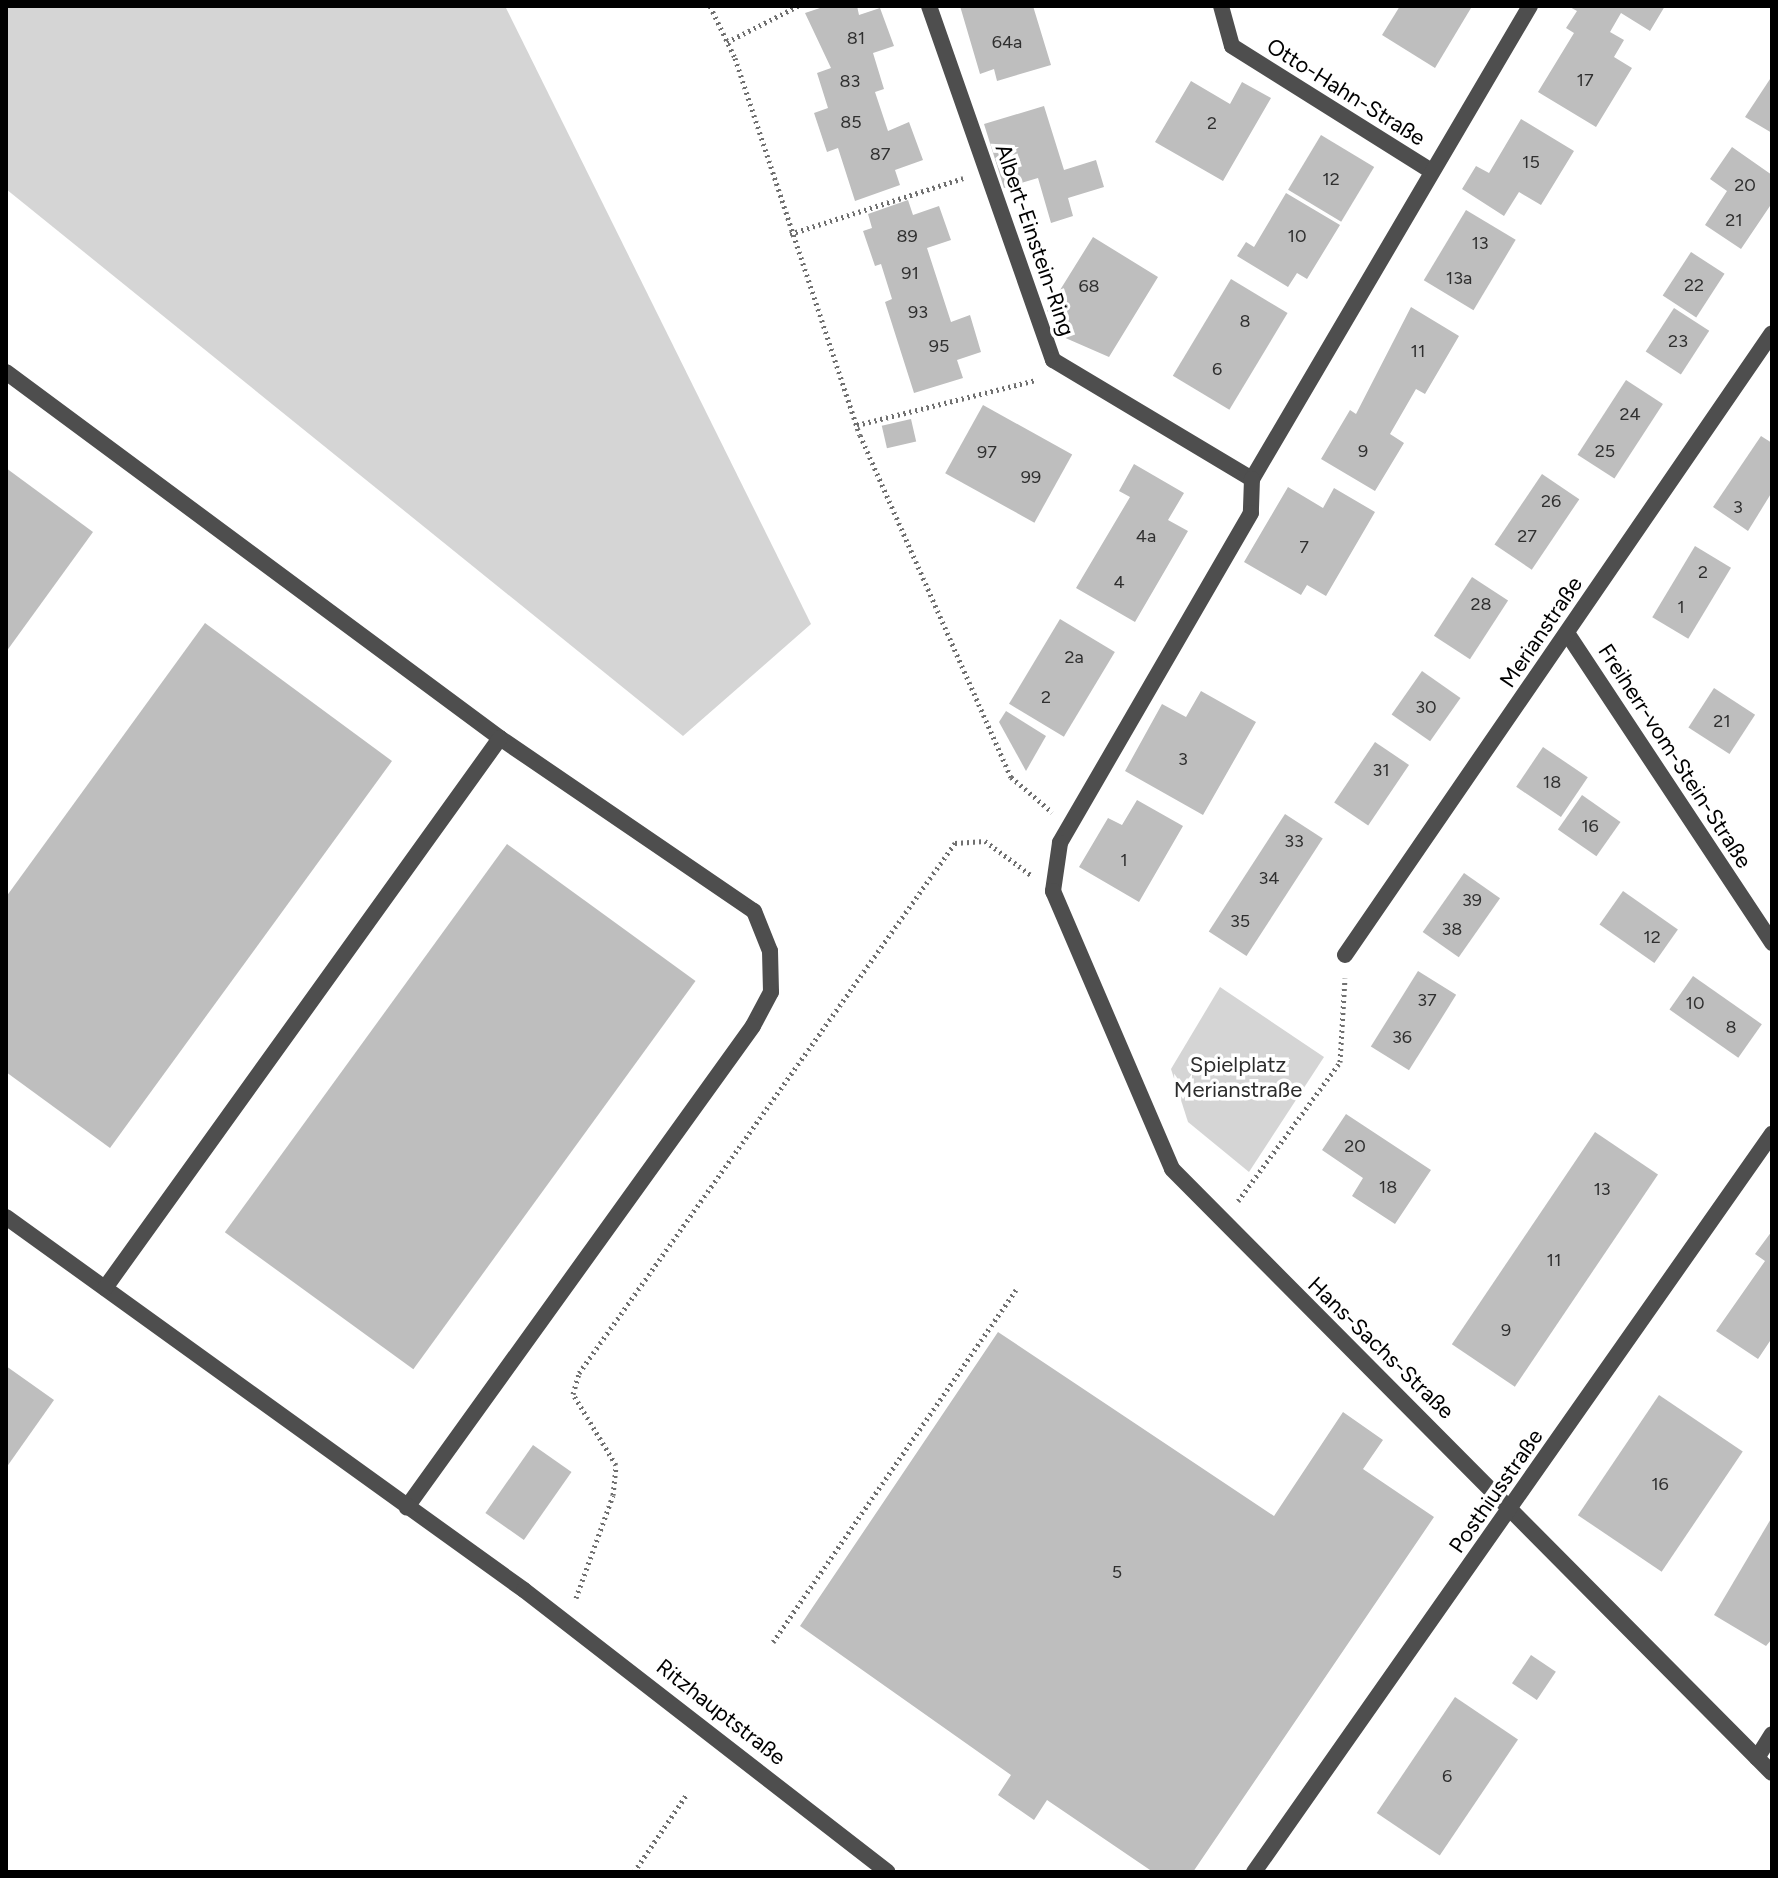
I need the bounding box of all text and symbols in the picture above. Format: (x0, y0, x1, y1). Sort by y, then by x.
house number: 81 (847, 27, 865, 49)
house number: 64a (992, 31, 1022, 53)
street label: Otto-Hahn-Straße (1262, 33, 1430, 151)
house number: 17 (1576, 69, 1594, 91)
house number: 83 (840, 70, 860, 92)
house number: 85 (840, 111, 862, 133)
house number: 2 (1207, 112, 1217, 134)
street label: Albert-Einstein-Ring (990, 141, 1080, 339)
house number: 87 (870, 143, 890, 165)
house number: 15 (1522, 151, 1540, 173)
house number: 12 (1322, 168, 1340, 190)
house number: 20 (1734, 174, 1756, 196)
house number: 21 (1725, 209, 1743, 231)
house number: 89 (896, 225, 918, 247)
house number: 10 (1288, 225, 1306, 247)
house number: 13 (1471, 232, 1489, 254)
house number: 91 (901, 262, 919, 284)
house number: 13a (1446, 267, 1472, 289)
house number: 22 (1684, 274, 1704, 296)
house number: 68 (1078, 275, 1100, 297)
house number: 93 (908, 301, 928, 323)
house number: 8 (1239, 310, 1251, 332)
house number: 23 (1668, 330, 1688, 352)
house number: 95 (929, 335, 949, 357)
house number: 11 (1411, 340, 1425, 362)
house number: 6 (1212, 358, 1222, 380)
house number: 24 (1619, 403, 1641, 425)
house number: 9 (1358, 440, 1368, 462)
house number: 25 (1595, 440, 1615, 462)
house number: 97 (977, 441, 997, 463)
house number: 99 (1021, 466, 1041, 488)
house number: 26 (1541, 490, 1561, 512)
house number: 3 (1733, 496, 1743, 518)
house number: 4a (1136, 525, 1156, 547)
house number: 27 (1517, 525, 1537, 547)
house number: 7 (1299, 536, 1309, 558)
house number: 2 (1698, 561, 1708, 583)
house number: 4 (1113, 571, 1125, 593)
street label: Merianstraße (1494, 571, 1588, 693)
house number: 28 (1470, 593, 1492, 615)
house number: 1 (1677, 596, 1685, 618)
street label: Freiherr-vom-Stein-Straße (1593, 639, 1757, 873)
house number: 2a (1064, 646, 1084, 668)
house number: 2 (1041, 686, 1051, 708)
house number: 30 (1415, 696, 1437, 718)
house number: 21 (1713, 710, 1731, 732)
house number: 3 (1178, 748, 1188, 770)
house number: 31 (1372, 759, 1390, 781)
house number: 18 (1543, 771, 1561, 793)
house number: 16 (1581, 815, 1599, 837)
house number: 33 (1284, 830, 1304, 852)
house number: 1 (1120, 849, 1128, 871)
house number: 34 (1259, 867, 1279, 889)
house number: 39 (1462, 889, 1482, 911)
house number: 35 (1230, 910, 1250, 932)
house number: 38 (1442, 918, 1462, 940)
house number: 12 (1643, 926, 1661, 948)
house number: 37 (1417, 989, 1437, 1011)
house number: 10 (1686, 992, 1704, 1014)
house number: 8 (1725, 1016, 1737, 1038)
house number: 36 (1392, 1026, 1412, 1048)
park label: Spielplatz Merianstraße (1174, 1051, 1302, 1102)
house number: 20 (1344, 1135, 1366, 1157)
house number: 18 (1379, 1176, 1397, 1198)
house number: 13 (1593, 1178, 1611, 1200)
house number: 11 (1547, 1249, 1561, 1271)
street label: Hans-Sachs-Straße (1303, 1272, 1459, 1424)
house number: 9 (1501, 1319, 1511, 1341)
street label: Posthiusstraße (1443, 1424, 1549, 1558)
house number: 16 (1651, 1473, 1669, 1495)
house number: 5 (1112, 1561, 1122, 1583)
street label: Ritzhauptstraße (651, 1653, 791, 1771)
house number: 6 (1442, 1765, 1452, 1787)

